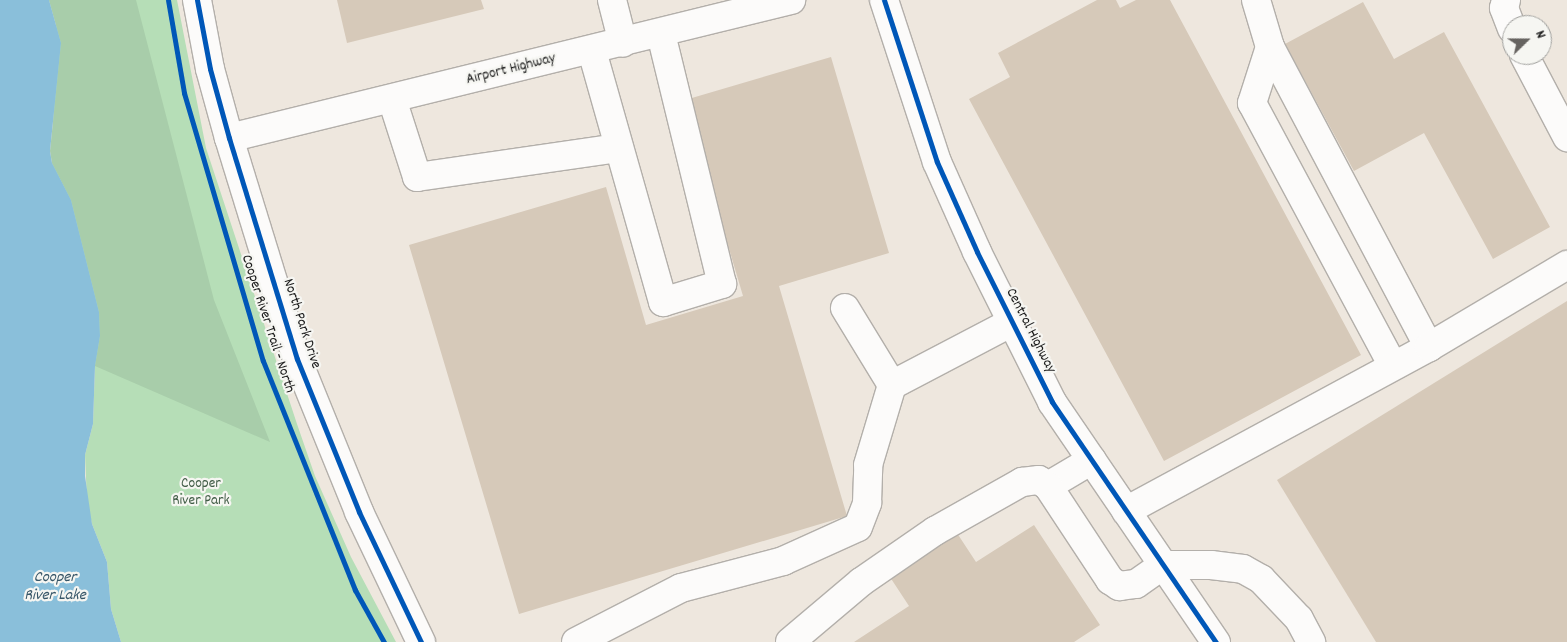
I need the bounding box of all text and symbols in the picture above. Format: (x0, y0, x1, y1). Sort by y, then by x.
north arrow (1502, 15, 1552, 65)
text: N (1529, 28, 1551, 42)
street label: Airport Highway (465, 50, 557, 90)
street label: Cooper River Trail - North (236, 253, 298, 395)
street label: North Park Drive (278, 277, 324, 371)
street label: Central Highway (1001, 286, 1059, 376)
park label: Cooper River Park (172, 475, 230, 510)
water label: Cooper River Lake (24, 568, 86, 606)

